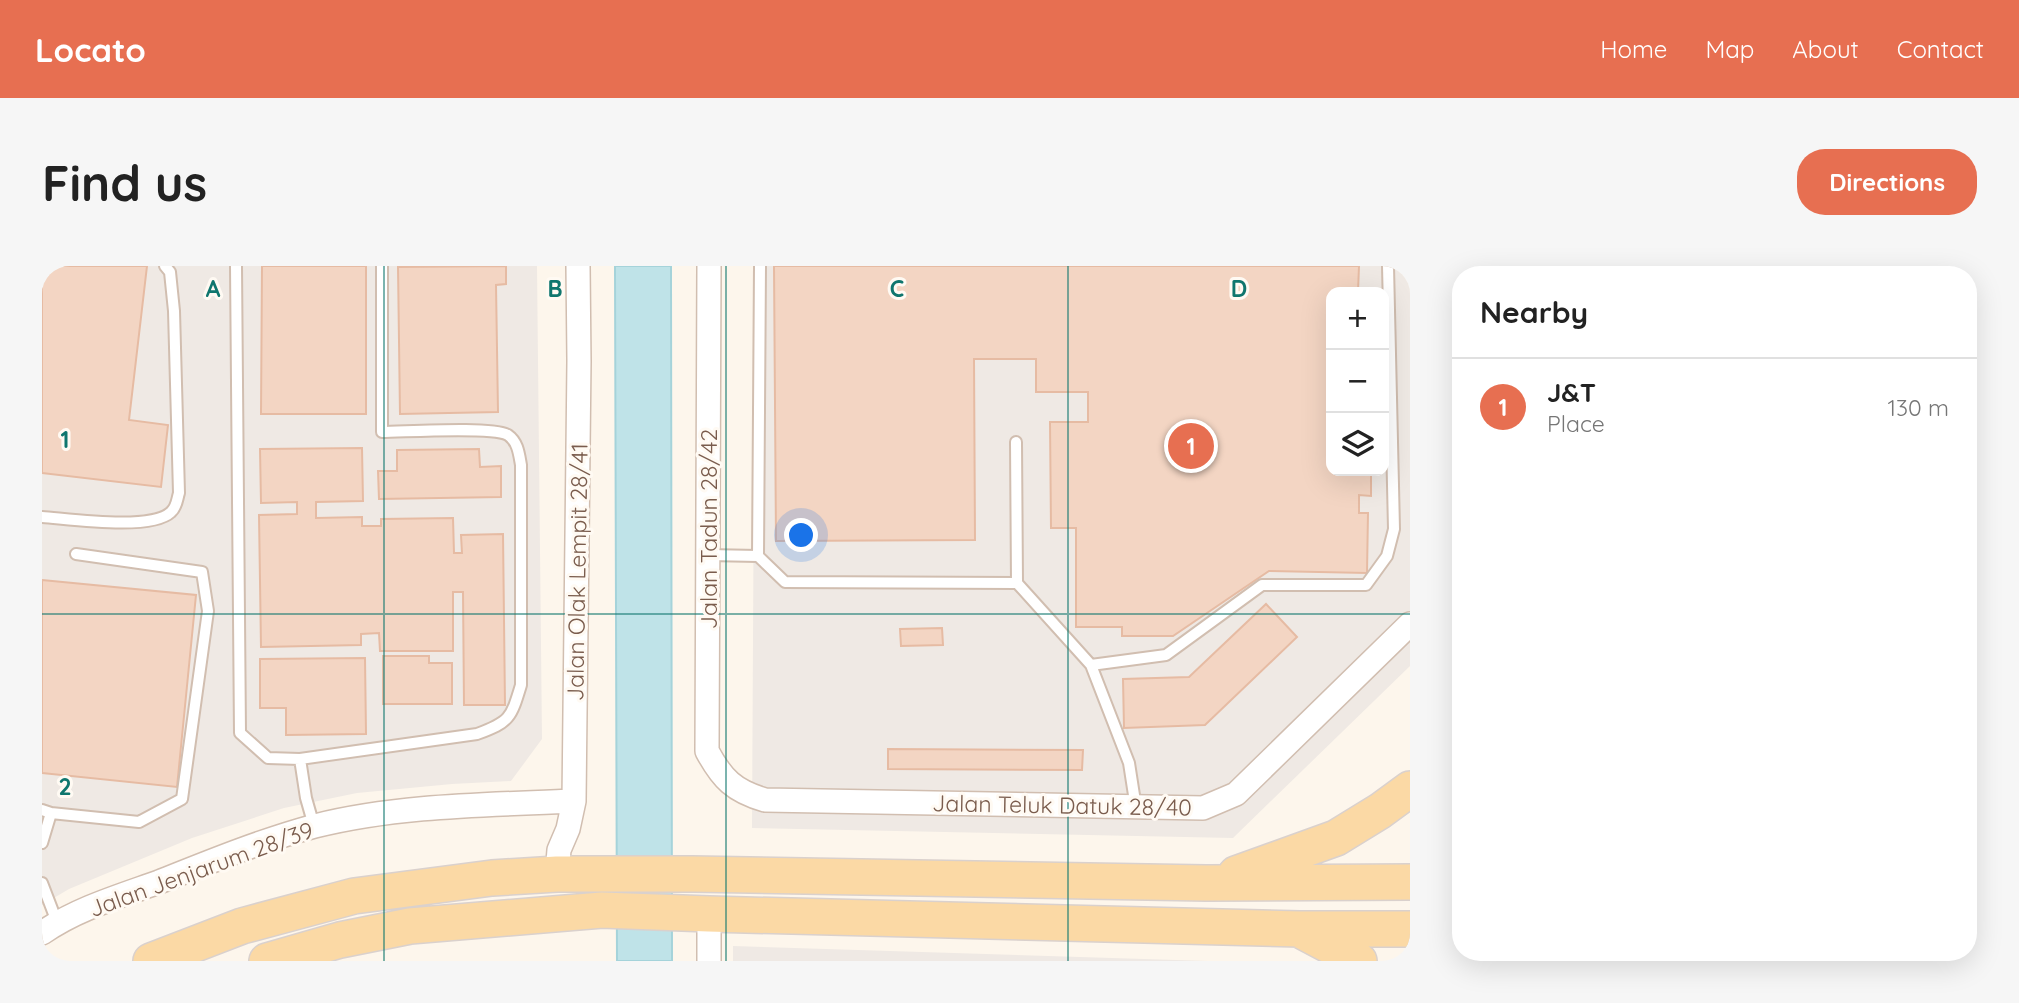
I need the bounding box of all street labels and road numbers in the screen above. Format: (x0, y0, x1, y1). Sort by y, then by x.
street label: Jalan Tadun 28/42 (694, 429, 723, 629)
street label: Jalan Olak Lempit 28/41 (560, 443, 594, 701)
street label: Jalan Teluk Datuk 28/40 (932, 788, 1192, 822)
street label: Jalan Jenjarum 28/39 (85, 815, 317, 923)

